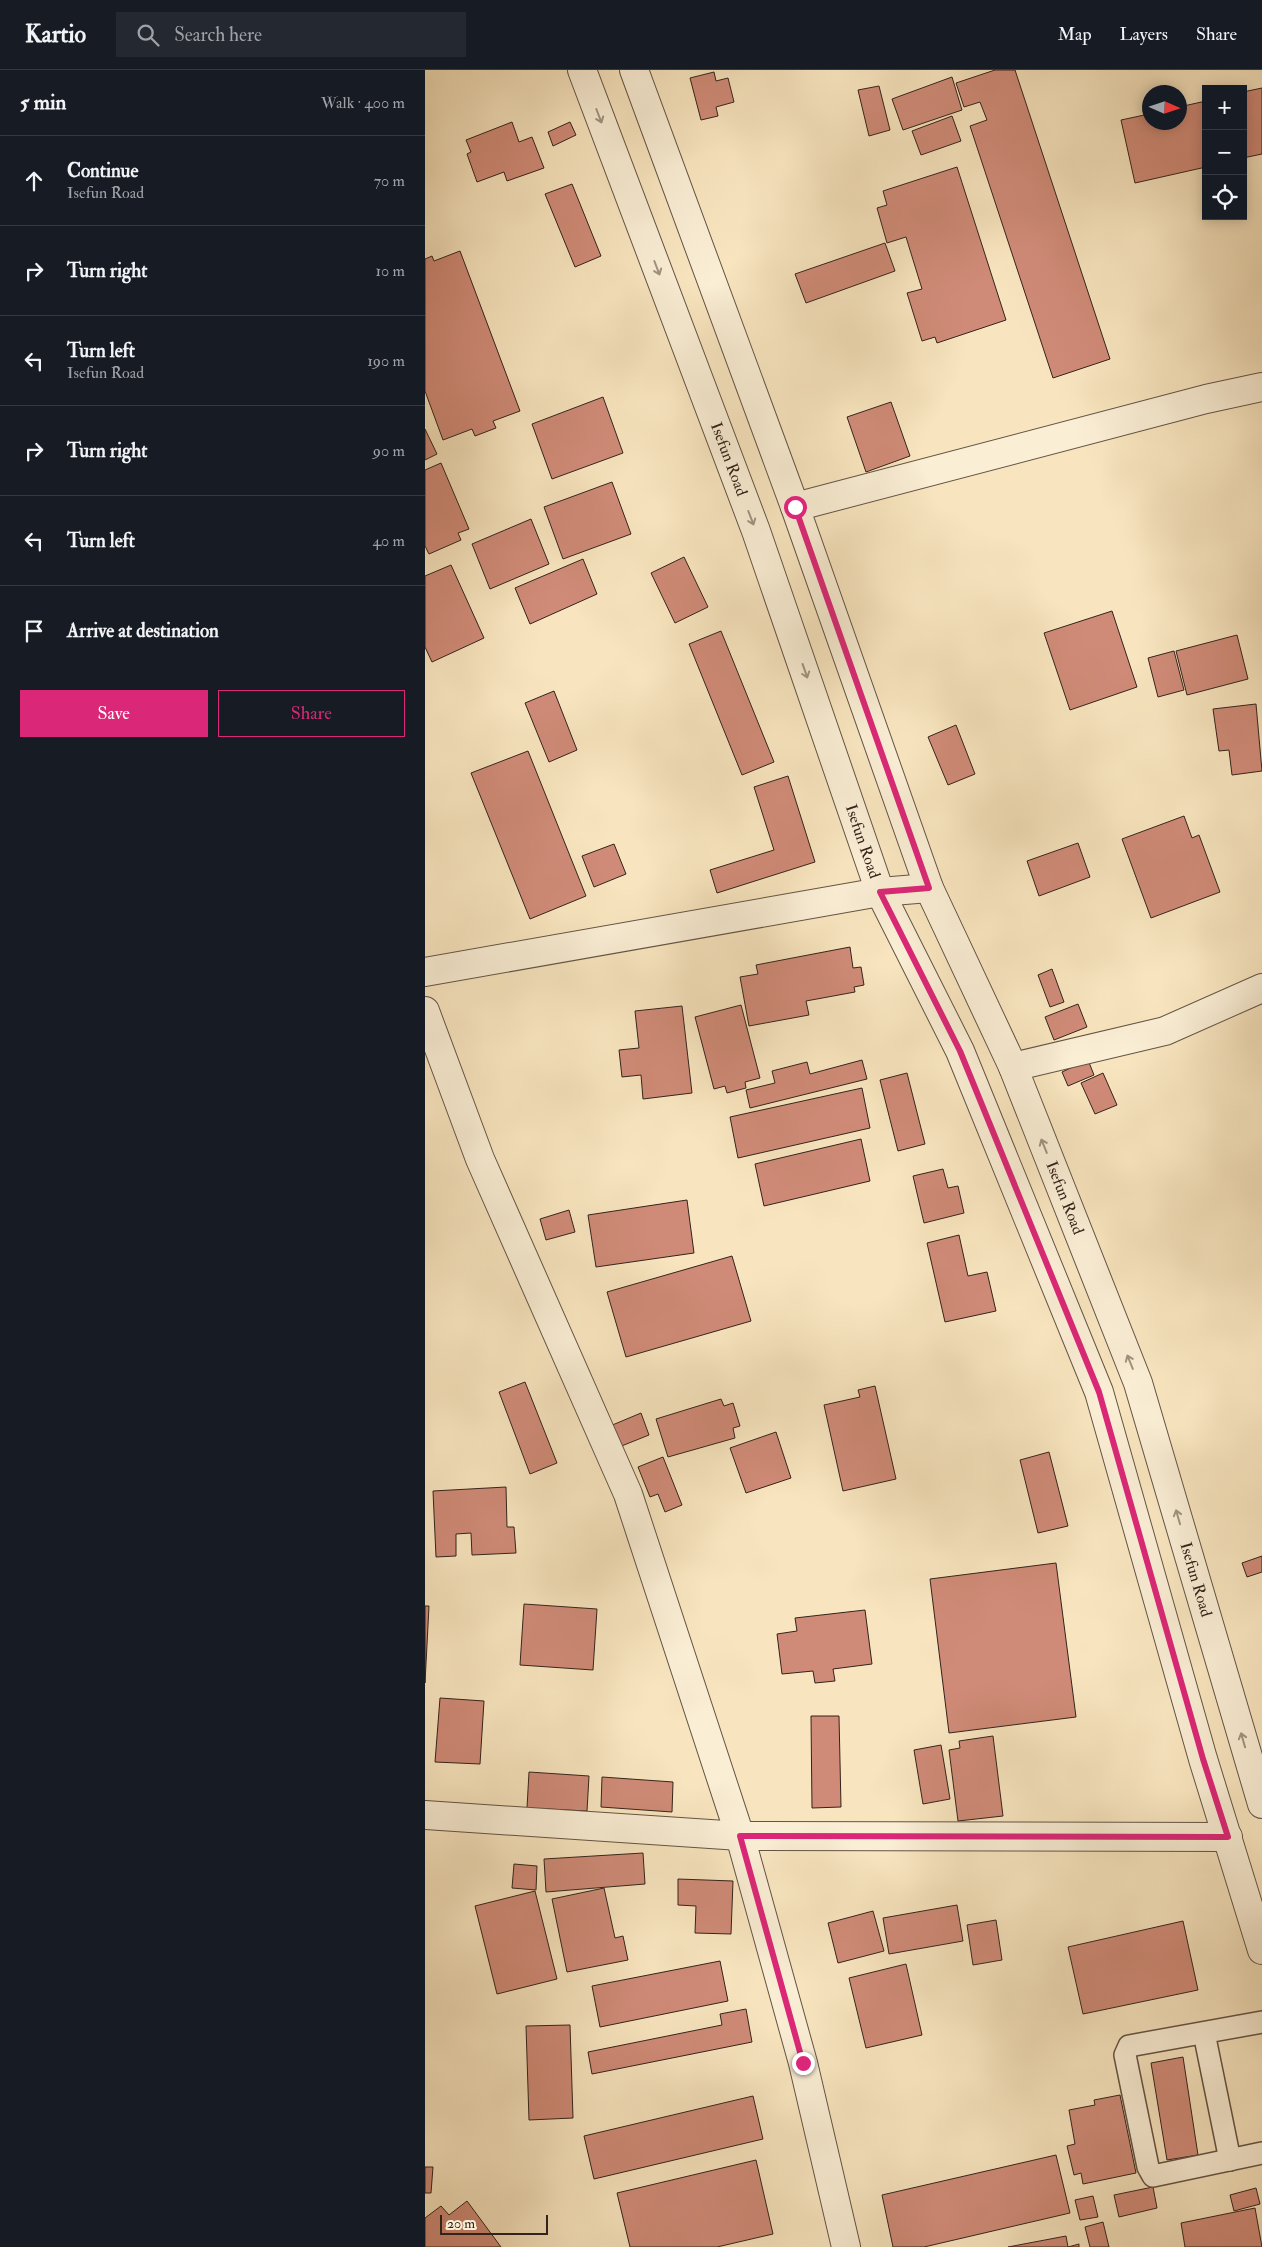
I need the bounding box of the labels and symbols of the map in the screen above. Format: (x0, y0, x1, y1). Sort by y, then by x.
north arrow (1142, 85, 1187, 130)
one-way arrow (595, 108, 604, 123)
one-way arrow (653, 260, 662, 275)
street label: Isefun Road (706, 420, 752, 499)
route start (784, 496, 807, 519)
one-way arrow (747, 510, 757, 525)
one-way arrow (800, 663, 810, 679)
street label: Isefun Road (841, 802, 885, 881)
one-way arrow (1039, 1139, 1048, 1154)
street label: Isefun Road (1041, 1158, 1088, 1237)
one-way arrow (1125, 1355, 1134, 1370)
one-way arrow (1172, 1510, 1182, 1526)
street label: Isefun Road (1175, 1540, 1216, 1619)
one-way arrow (1238, 1733, 1248, 1749)
route end (792, 2052, 815, 2075)
scale bar (440, 2212, 547, 2235)

